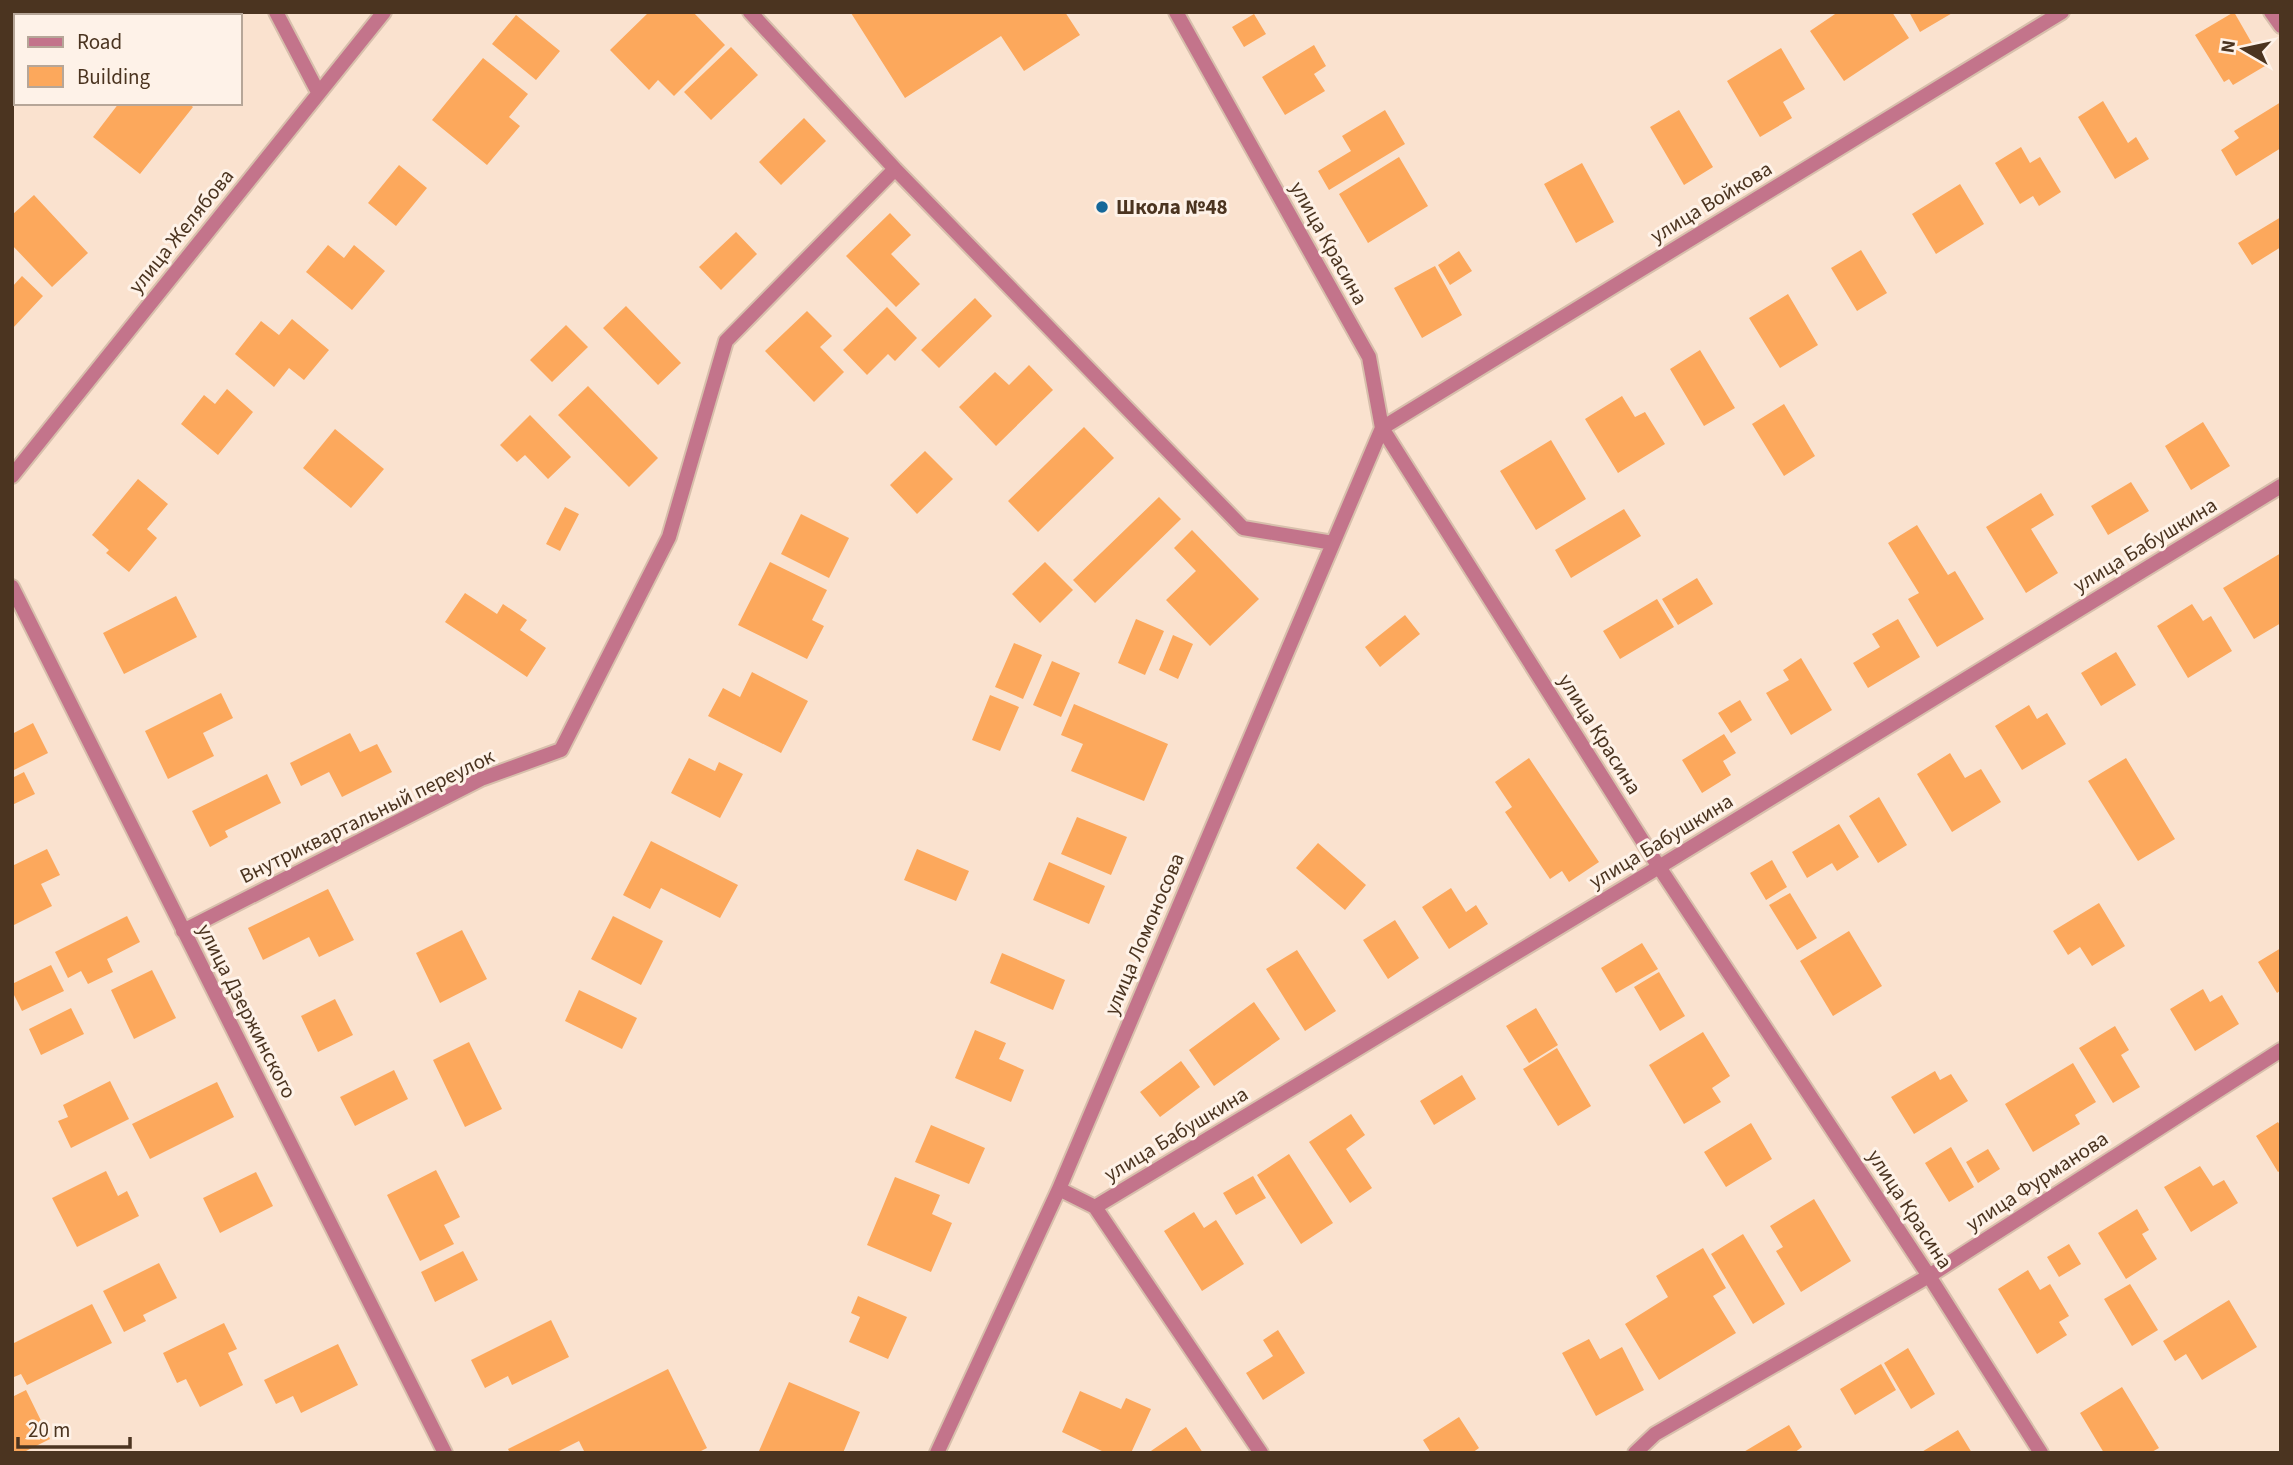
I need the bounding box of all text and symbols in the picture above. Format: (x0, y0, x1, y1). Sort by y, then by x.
legend (14, 14, 242, 105)
north arrow (2209, 14, 2279, 84)
text: Road (77, 27, 122, 57)
text: N (2214, 38, 2243, 55)
text: Building (77, 62, 151, 92)
street label: улица Войкова (1644, 154, 1778, 250)
street label: улица Желябова (121, 162, 241, 300)
street label: улица Красина (1283, 176, 1375, 310)
place label: Школа №48 (1116, 192, 1228, 222)
marker: Школа №48 (1094, 199, 1110, 215)
street label: улица Бабушкина (2067, 490, 2223, 600)
street label: улица Красина (1551, 668, 1649, 800)
street label: Внутриквартальный переулок (235, 741, 500, 891)
street label: улица Бабушкина (1583, 786, 1739, 896)
street label: улица Ломоносова (1096, 848, 1192, 1020)
street label: улица Дзержинского (190, 918, 304, 1104)
street label: улица Бабушкина (1098, 1079, 1254, 1189)
street label: улица Фурманова (1960, 1124, 2114, 1238)
street label: улица Красина (1860, 1143, 1960, 1275)
scale bar (18, 1406, 130, 1450)
text: 20 m (28, 1415, 70, 1445)

